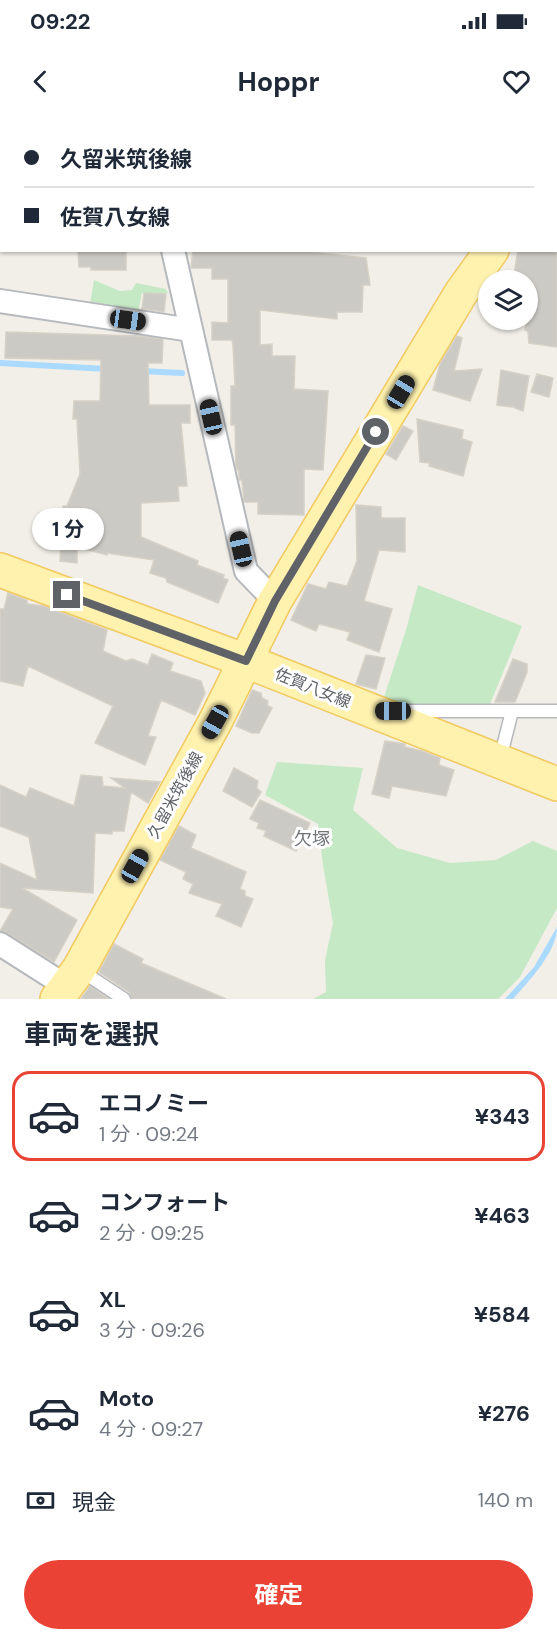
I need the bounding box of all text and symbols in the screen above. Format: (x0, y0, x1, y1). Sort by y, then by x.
text: 09:22 (30, 7, 90, 36)
text: Hoppr (237, 64, 320, 99)
icon: back (24, 65, 57, 98)
icon: heart (500, 65, 533, 98)
text: 久留米筑後線 (60, 145, 192, 174)
text: 佐賀八女線 (60, 203, 170, 232)
map controls (478, 270, 538, 330)
button: layers (478, 270, 538, 330)
car (109, 309, 147, 331)
car (384, 372, 418, 412)
car (198, 397, 224, 437)
route start (362, 418, 389, 445)
callout: 1 分 (31, 508, 103, 550)
text: 1 分 (52, 516, 84, 542)
car (228, 529, 254, 569)
route end (53, 581, 80, 608)
street label: 佐賀八女線 (272, 663, 354, 713)
car (198, 702, 232, 742)
car (375, 702, 411, 720)
street label: 久留米筑後線 (143, 748, 207, 842)
district label: 欠塚 (294, 827, 330, 851)
car (118, 846, 152, 886)
text: 車両を選択 (24, 1017, 159, 1052)
icon: car (27, 1089, 81, 1143)
text: エコノミー (99, 1089, 209, 1118)
text: ¥343 (475, 1102, 530, 1131)
text: 1 分 · 09:24 (99, 1121, 199, 1147)
icon: car (27, 1188, 81, 1242)
text: コンフォート (99, 1188, 230, 1217)
text: ¥463 (474, 1201, 530, 1230)
text: 2 分 · 09:25 (99, 1220, 204, 1246)
text: XL (99, 1285, 126, 1314)
icon: car (27, 1287, 81, 1341)
text: ¥584 (474, 1300, 530, 1329)
text: 3 分 · 09:26 (99, 1317, 205, 1343)
text: Moto (99, 1384, 154, 1413)
icon: car (27, 1386, 81, 1440)
text: ¥276 (478, 1399, 530, 1428)
text: 4 分 · 09:27 (99, 1416, 203, 1442)
icon: cash (24, 1484, 57, 1517)
text: 140 m (478, 1487, 533, 1513)
text: 現金 (72, 1488, 116, 1517)
button: 確定 (24, 1560, 533, 1629)

